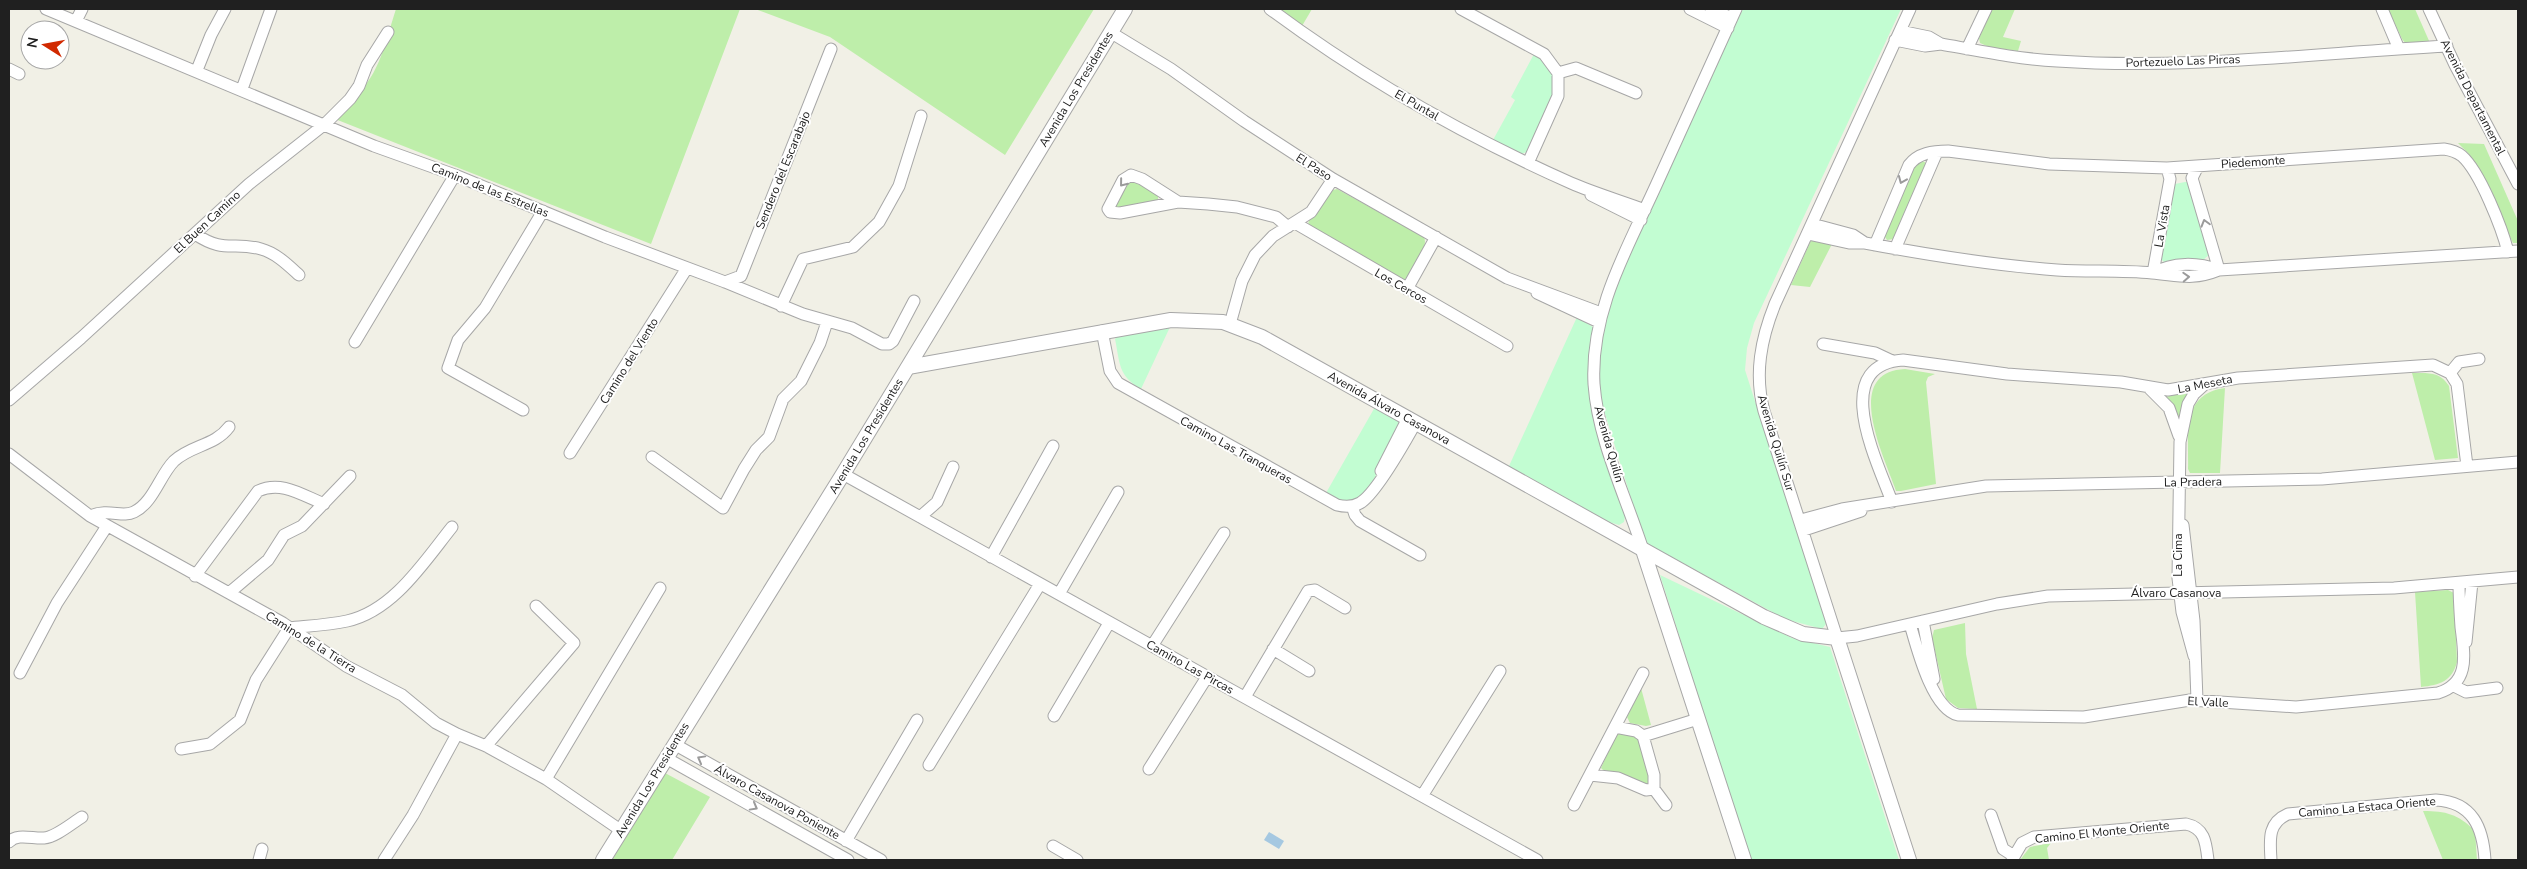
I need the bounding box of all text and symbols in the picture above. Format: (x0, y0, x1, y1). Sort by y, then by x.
north arrow (20, 20, 70, 70)
street label: Avenida Los Presidentes (1035, 28, 1117, 150)
text: N (22, 36, 43, 50)
street label: Avenida Departamental (2437, 36, 2509, 158)
street label: Portezuelo Las Pircas (2125, 51, 2241, 71)
street label: El Puntal (1392, 86, 1443, 124)
street label: Sendero del Escarabajo (752, 108, 814, 231)
street label: El Paso (1293, 150, 1335, 184)
street label: Piedemonte (2220, 152, 2286, 172)
street label: Camino de las Estrellas (429, 159, 552, 221)
one-way arrow (1897, 175, 1907, 183)
one-way arrow (1120, 177, 1128, 186)
street label: El Buen Camino (170, 187, 244, 257)
street label: La Vista (2150, 203, 2174, 249)
one-way arrow (2201, 220, 2211, 228)
street label: Los Cercos (1372, 265, 1430, 308)
one-way arrow (2182, 271, 2190, 282)
street label: Camino del Viento (596, 315, 662, 407)
street label: Avenida Álvaro Casanova (1325, 368, 1453, 448)
street label: La Meseta (2176, 371, 2234, 397)
street label: Avenida Los Presidentes (825, 375, 907, 497)
street label: Avenida Quilín Sur (1754, 393, 1799, 494)
street label: Avenida Quilín (1590, 404, 1628, 484)
street label: Camino Las Tranqueras (1177, 413, 1295, 488)
street label: La Pradera (2164, 473, 2222, 491)
street label: La Cima (2170, 533, 2186, 577)
street label: Álvaro Casanova (2131, 585, 2221, 601)
street label: Camino de la Tierra (262, 607, 360, 677)
street label: Camino Las Pircas (1143, 636, 1237, 698)
street label: El Valle (2187, 693, 2229, 711)
street label: Avenida Los Presidentes (611, 719, 693, 841)
one-way arrow (697, 755, 706, 765)
street label: Álvaro Casanova Poniente (711, 761, 843, 843)
street label: Camino La Estaca Oriente (2298, 793, 2436, 821)
one-way arrow (749, 801, 758, 811)
street label: Camino El Monte Oriente (2034, 817, 2170, 847)

